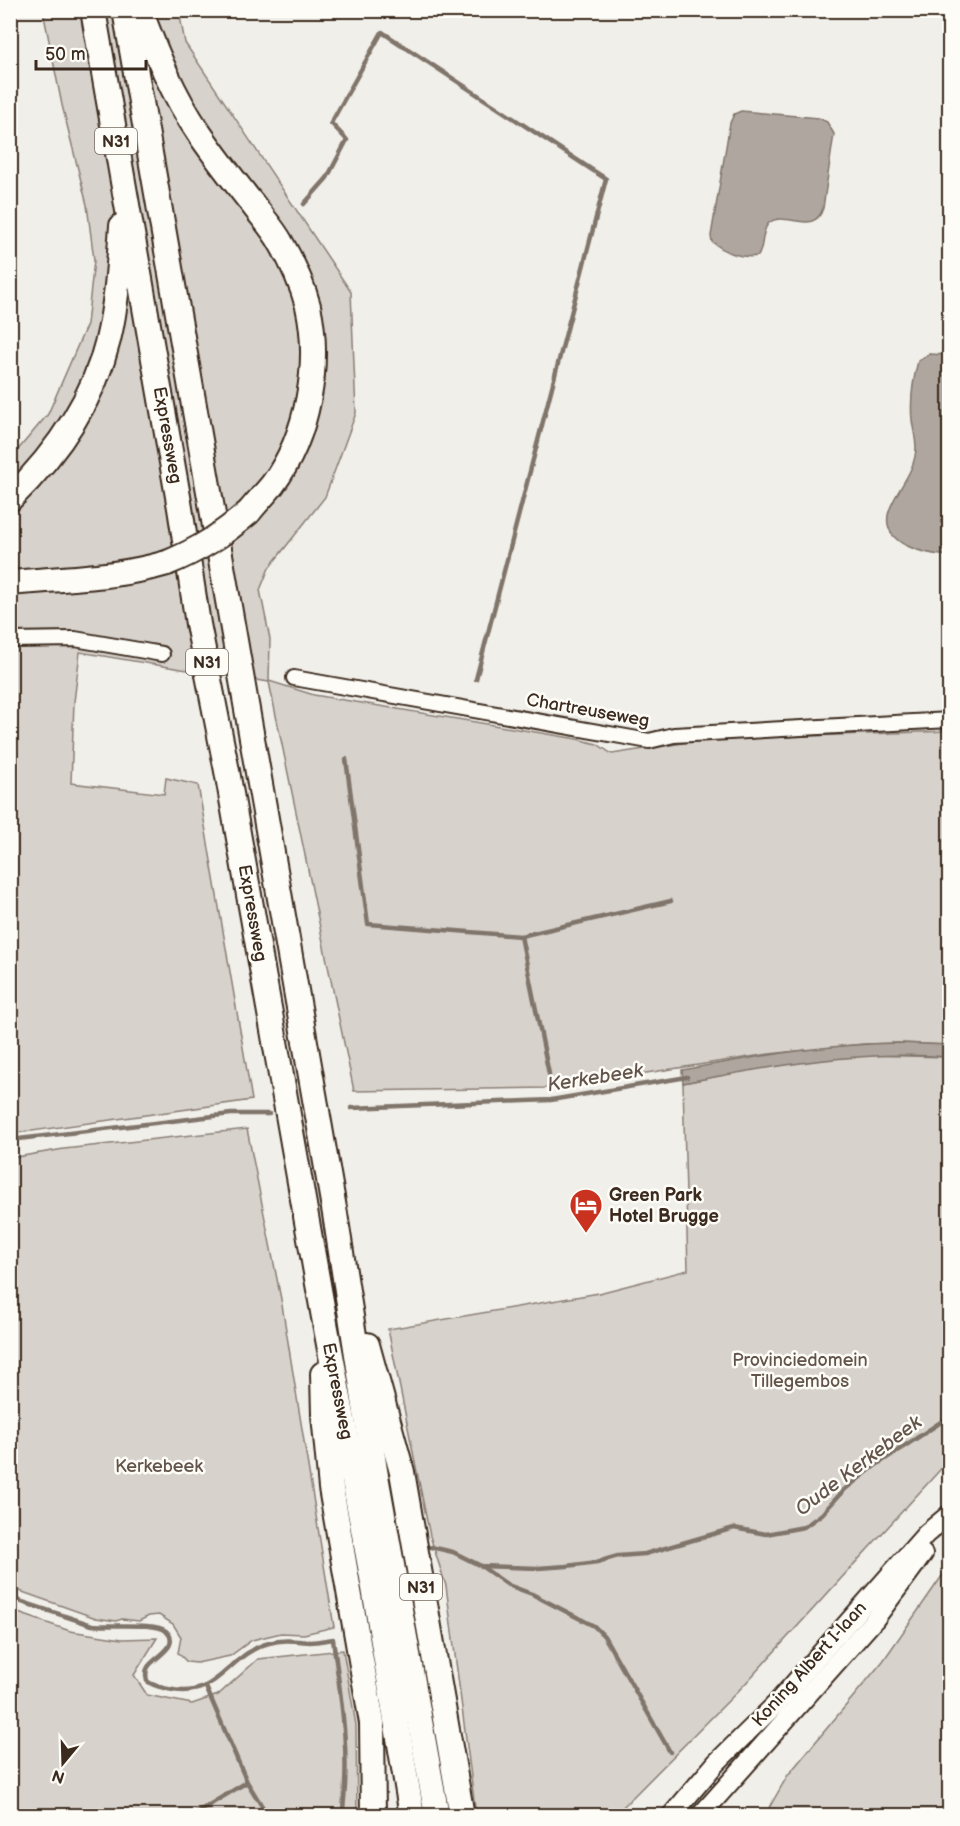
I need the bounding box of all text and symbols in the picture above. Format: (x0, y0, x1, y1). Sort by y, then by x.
scale bar (36, 33, 146, 71)
text: 50 m (45, 44, 86, 65)
road number: N31 (95, 128, 137, 154)
street label: Expressweg (149, 385, 186, 485)
road number: N31 (186, 649, 228, 675)
street label: Chartreuseweg (525, 689, 651, 732)
street label: Expressweg (234, 863, 271, 963)
water label: Kerkebeek (545, 1058, 646, 1097)
place label: Green Park Hotel Brugge (609, 1185, 719, 1227)
hotel icon: Green Park Hotel Brugge (568, 1187, 604, 1234)
street label: Expressweg (318, 1341, 357, 1441)
park label: Provinciedomein Tillegembos (732, 1350, 868, 1392)
water label: Oude Kerkebeek (791, 1410, 928, 1521)
park label: Kerkebeek (115, 1456, 203, 1477)
road number: N31 (400, 1574, 442, 1600)
street label: Koning Albert I-laan (748, 1598, 871, 1731)
north arrow (33, 1733, 93, 1793)
text: N (50, 1765, 67, 1787)

